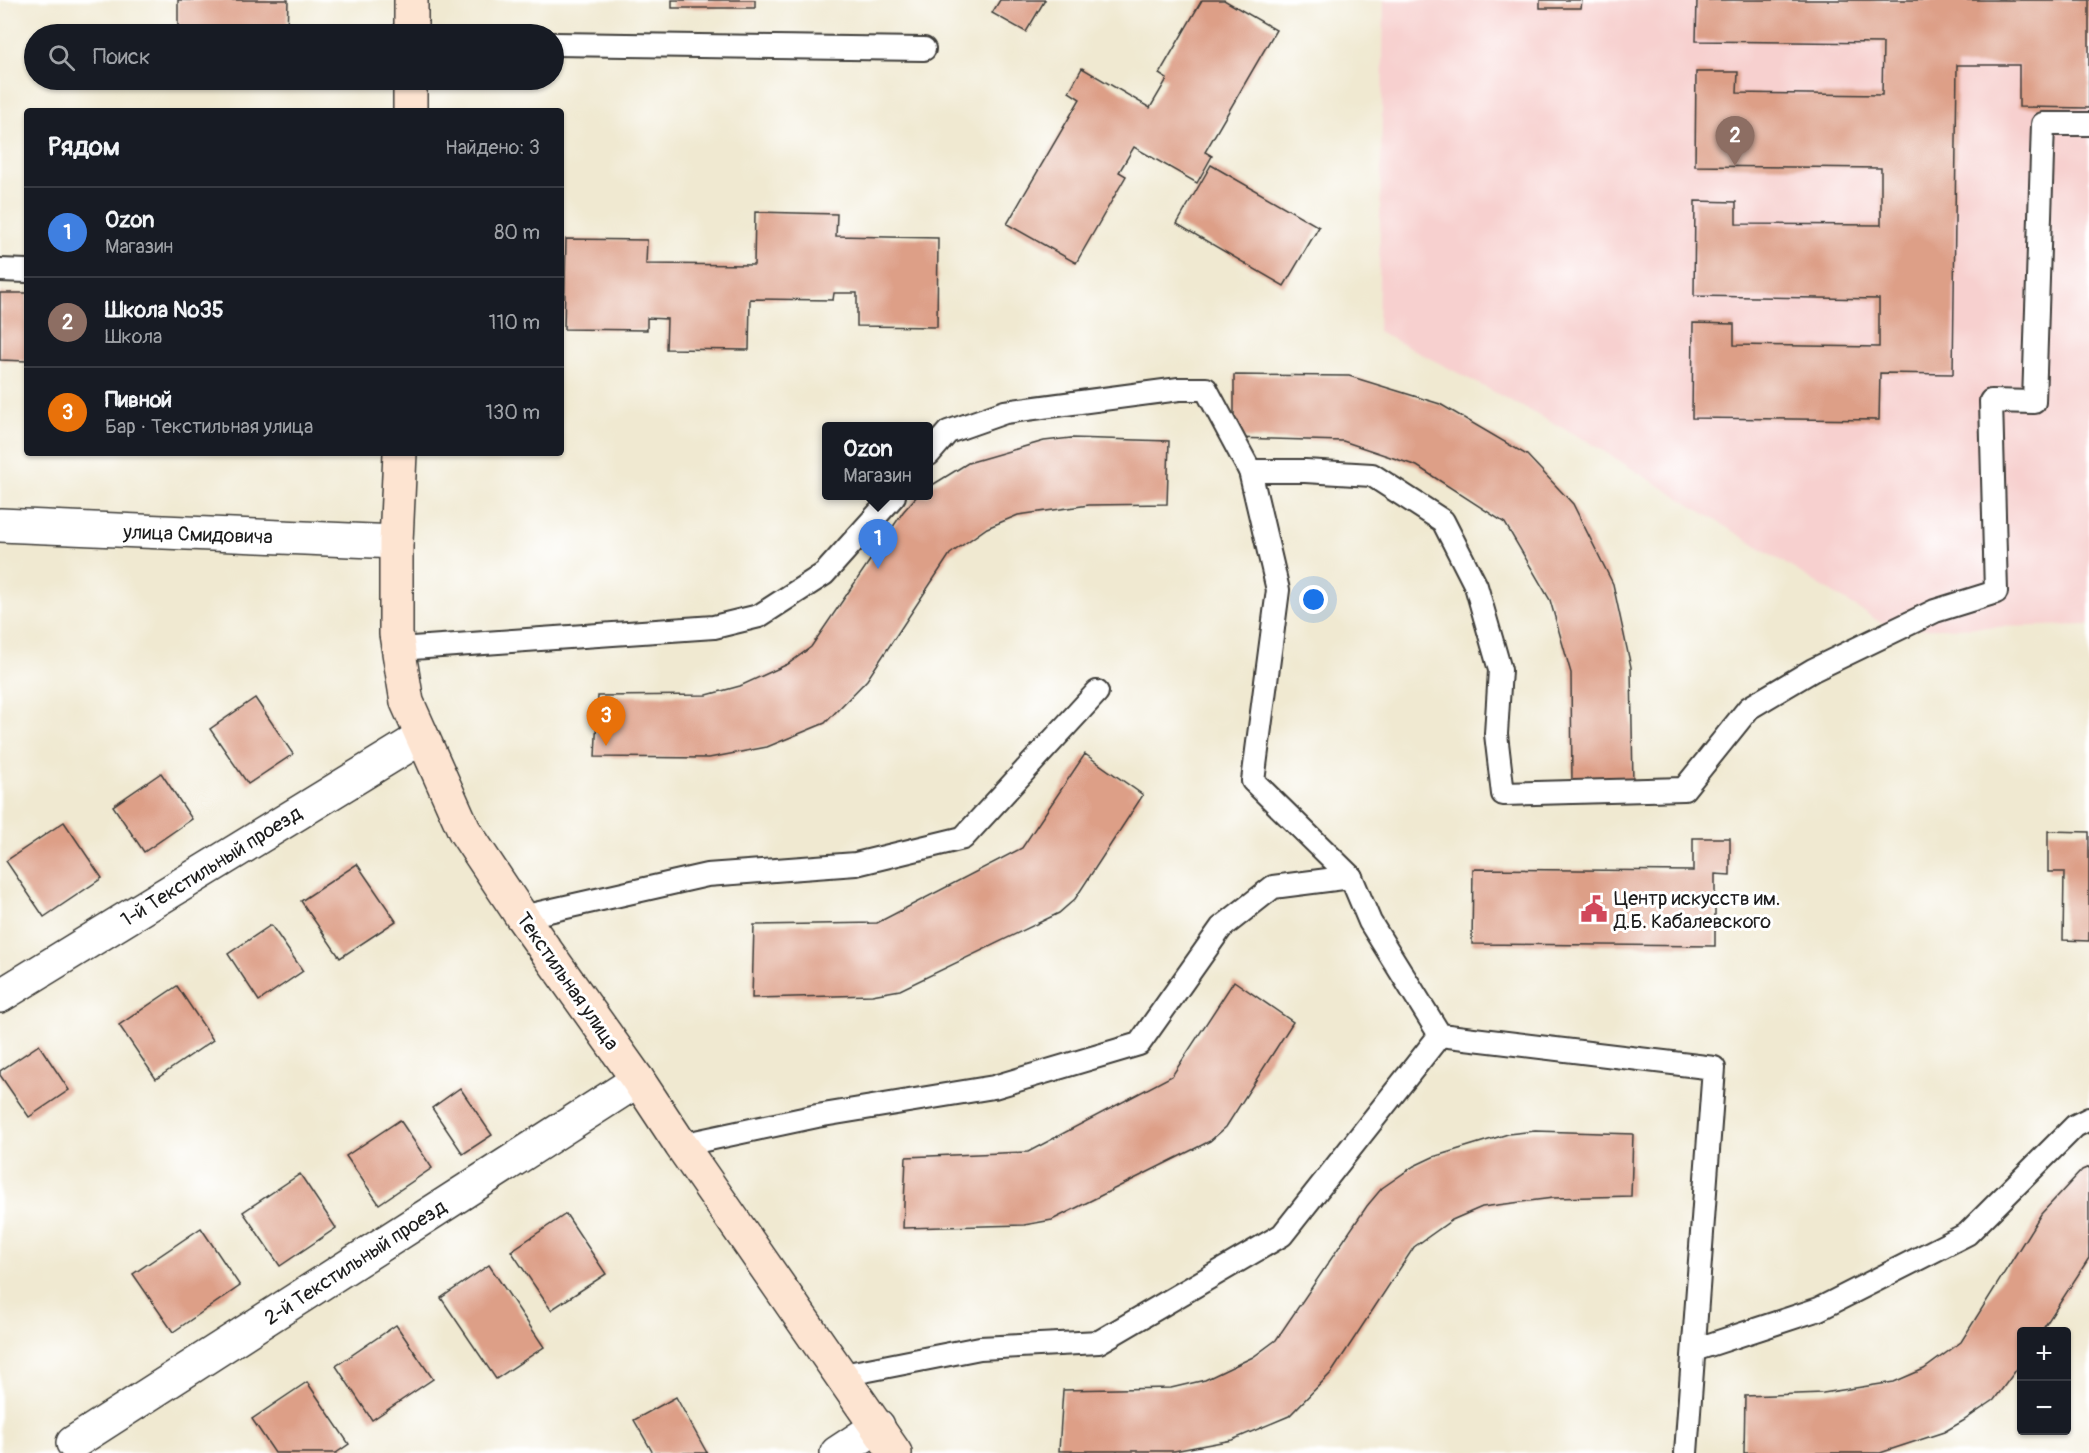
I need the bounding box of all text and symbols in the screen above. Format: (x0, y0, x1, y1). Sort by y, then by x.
search box (24, 24, 564, 90)
icon: search (45, 41, 78, 74)
text: Поиск (93, 43, 150, 71)
pin: 2 (1716, 116, 1754, 166)
text: Рядом (48, 131, 120, 163)
text: Найдено: 3 (445, 135, 540, 160)
text: Ozon (105, 206, 154, 234)
text: 1 (64, 220, 71, 245)
text: 80 m (494, 220, 540, 245)
text: Магазин (105, 234, 173, 259)
text: Школа №35 (105, 296, 224, 324)
text: 2 (62, 310, 73, 335)
text: 110 m (489, 310, 540, 335)
text: Школа (105, 324, 162, 349)
text: Пивной (105, 386, 172, 414)
text: 3 (62, 400, 73, 425)
text: 130 m (485, 400, 540, 425)
text: Бар · Текстильная улица (105, 414, 313, 439)
popup (822, 422, 933, 500)
text: Ozon (843, 435, 893, 463)
text: Магазин (843, 463, 912, 488)
street label: улица Смидовича (122, 519, 273, 550)
pin: 1 (858, 520, 898, 569)
your location (1299, 585, 1328, 614)
pin: 3 (586, 696, 626, 746)
street label: 1-й Текстильный проезд (116, 801, 306, 932)
place label: Центр искусств им. Д.Б. Кабалевского (1613, 886, 1780, 934)
public building icon: Центр искусств им. Д.Б. Кабалевского (1579, 894, 1609, 924)
street label: Текстильная улица (511, 908, 624, 1055)
street label: 2-й Текстильный проезд (260, 1194, 451, 1331)
map controls (2017, 1327, 2071, 1435)
button: + (2017, 1327, 2071, 1381)
button: − (2017, 1381, 2071, 1435)

